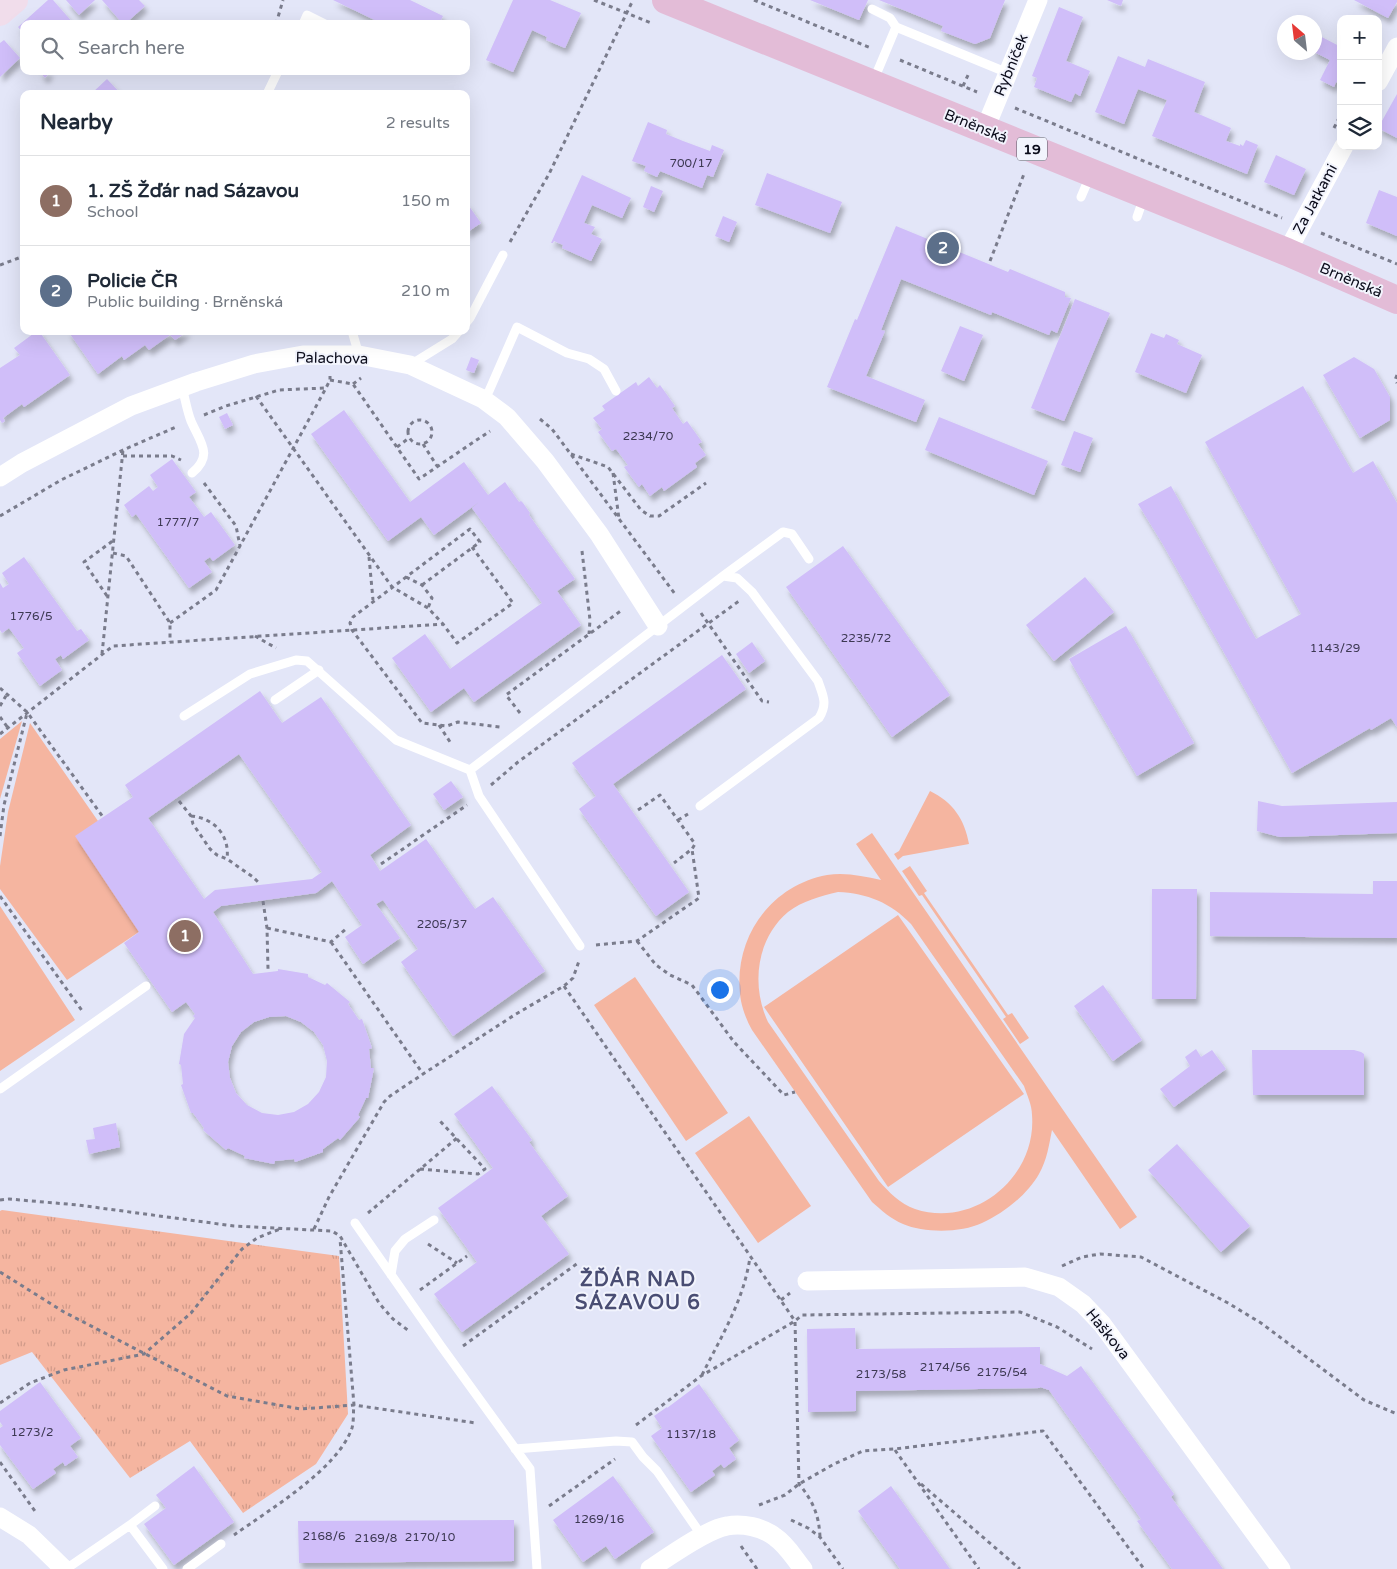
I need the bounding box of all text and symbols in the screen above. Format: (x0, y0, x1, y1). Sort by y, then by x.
north arrow (1277, 15, 1322, 60)
map controls (1337, 15, 1382, 150)
button: + (1337, 15, 1382, 60)
search box (20, 20, 470, 75)
street label: Rybníček (990, 31, 1032, 99)
icon: search (38, 34, 66, 62)
text: Search here (78, 37, 185, 59)
button: − (1337, 60, 1382, 105)
street label: Brněnská (942, 105, 1010, 147)
button: layers (1337, 105, 1382, 150)
text: Nearby (40, 110, 113, 135)
text: 2 results (386, 113, 450, 133)
road number: 19 (1017, 138, 1047, 160)
house number: 700/17 (670, 156, 713, 170)
street label: Za Jatkami (1289, 161, 1341, 237)
text: 1. ZŠ Žďár nad Sázavou (87, 180, 299, 202)
text: 1 (51, 191, 61, 211)
text: 150 m (401, 191, 450, 211)
text: School (87, 202, 139, 222)
pin: 2 (927, 229, 959, 267)
street label: Brněnská (1317, 259, 1385, 301)
text: Policie ČR (87, 270, 178, 292)
text: 2 (51, 281, 61, 301)
text: 210 m (401, 281, 450, 301)
text: Public building · Brněnská (87, 292, 283, 312)
street label: Palachova (295, 348, 369, 368)
house number: 2234/70 (623, 429, 674, 443)
house number: 1777/7 (157, 515, 199, 529)
house number: 1776/5 (10, 609, 53, 623)
house number: 2235/72 (841, 631, 891, 645)
house number: 1143/29 (1310, 641, 1360, 655)
pin: 1 (169, 917, 201, 955)
house number: 2205/37 (417, 917, 467, 931)
your location (707, 977, 733, 1003)
district label: ŽĎÁR NAD SÁZAVOU 6 (575, 1266, 701, 1315)
street label: Haškova (1082, 1305, 1134, 1363)
house number: 2174/56 (920, 1360, 970, 1374)
house number: 2175/54 (977, 1365, 1028, 1379)
house number: 2173/58 (856, 1367, 906, 1381)
house number: 1273/2 (11, 1425, 54, 1439)
house number: 1137/18 (666, 1427, 716, 1441)
house number: 1269/16 (574, 1512, 624, 1526)
house number: 2168/6 (303, 1529, 346, 1543)
house number: 2170/10 (405, 1530, 456, 1544)
house number: 2169/8 (355, 1531, 397, 1545)

